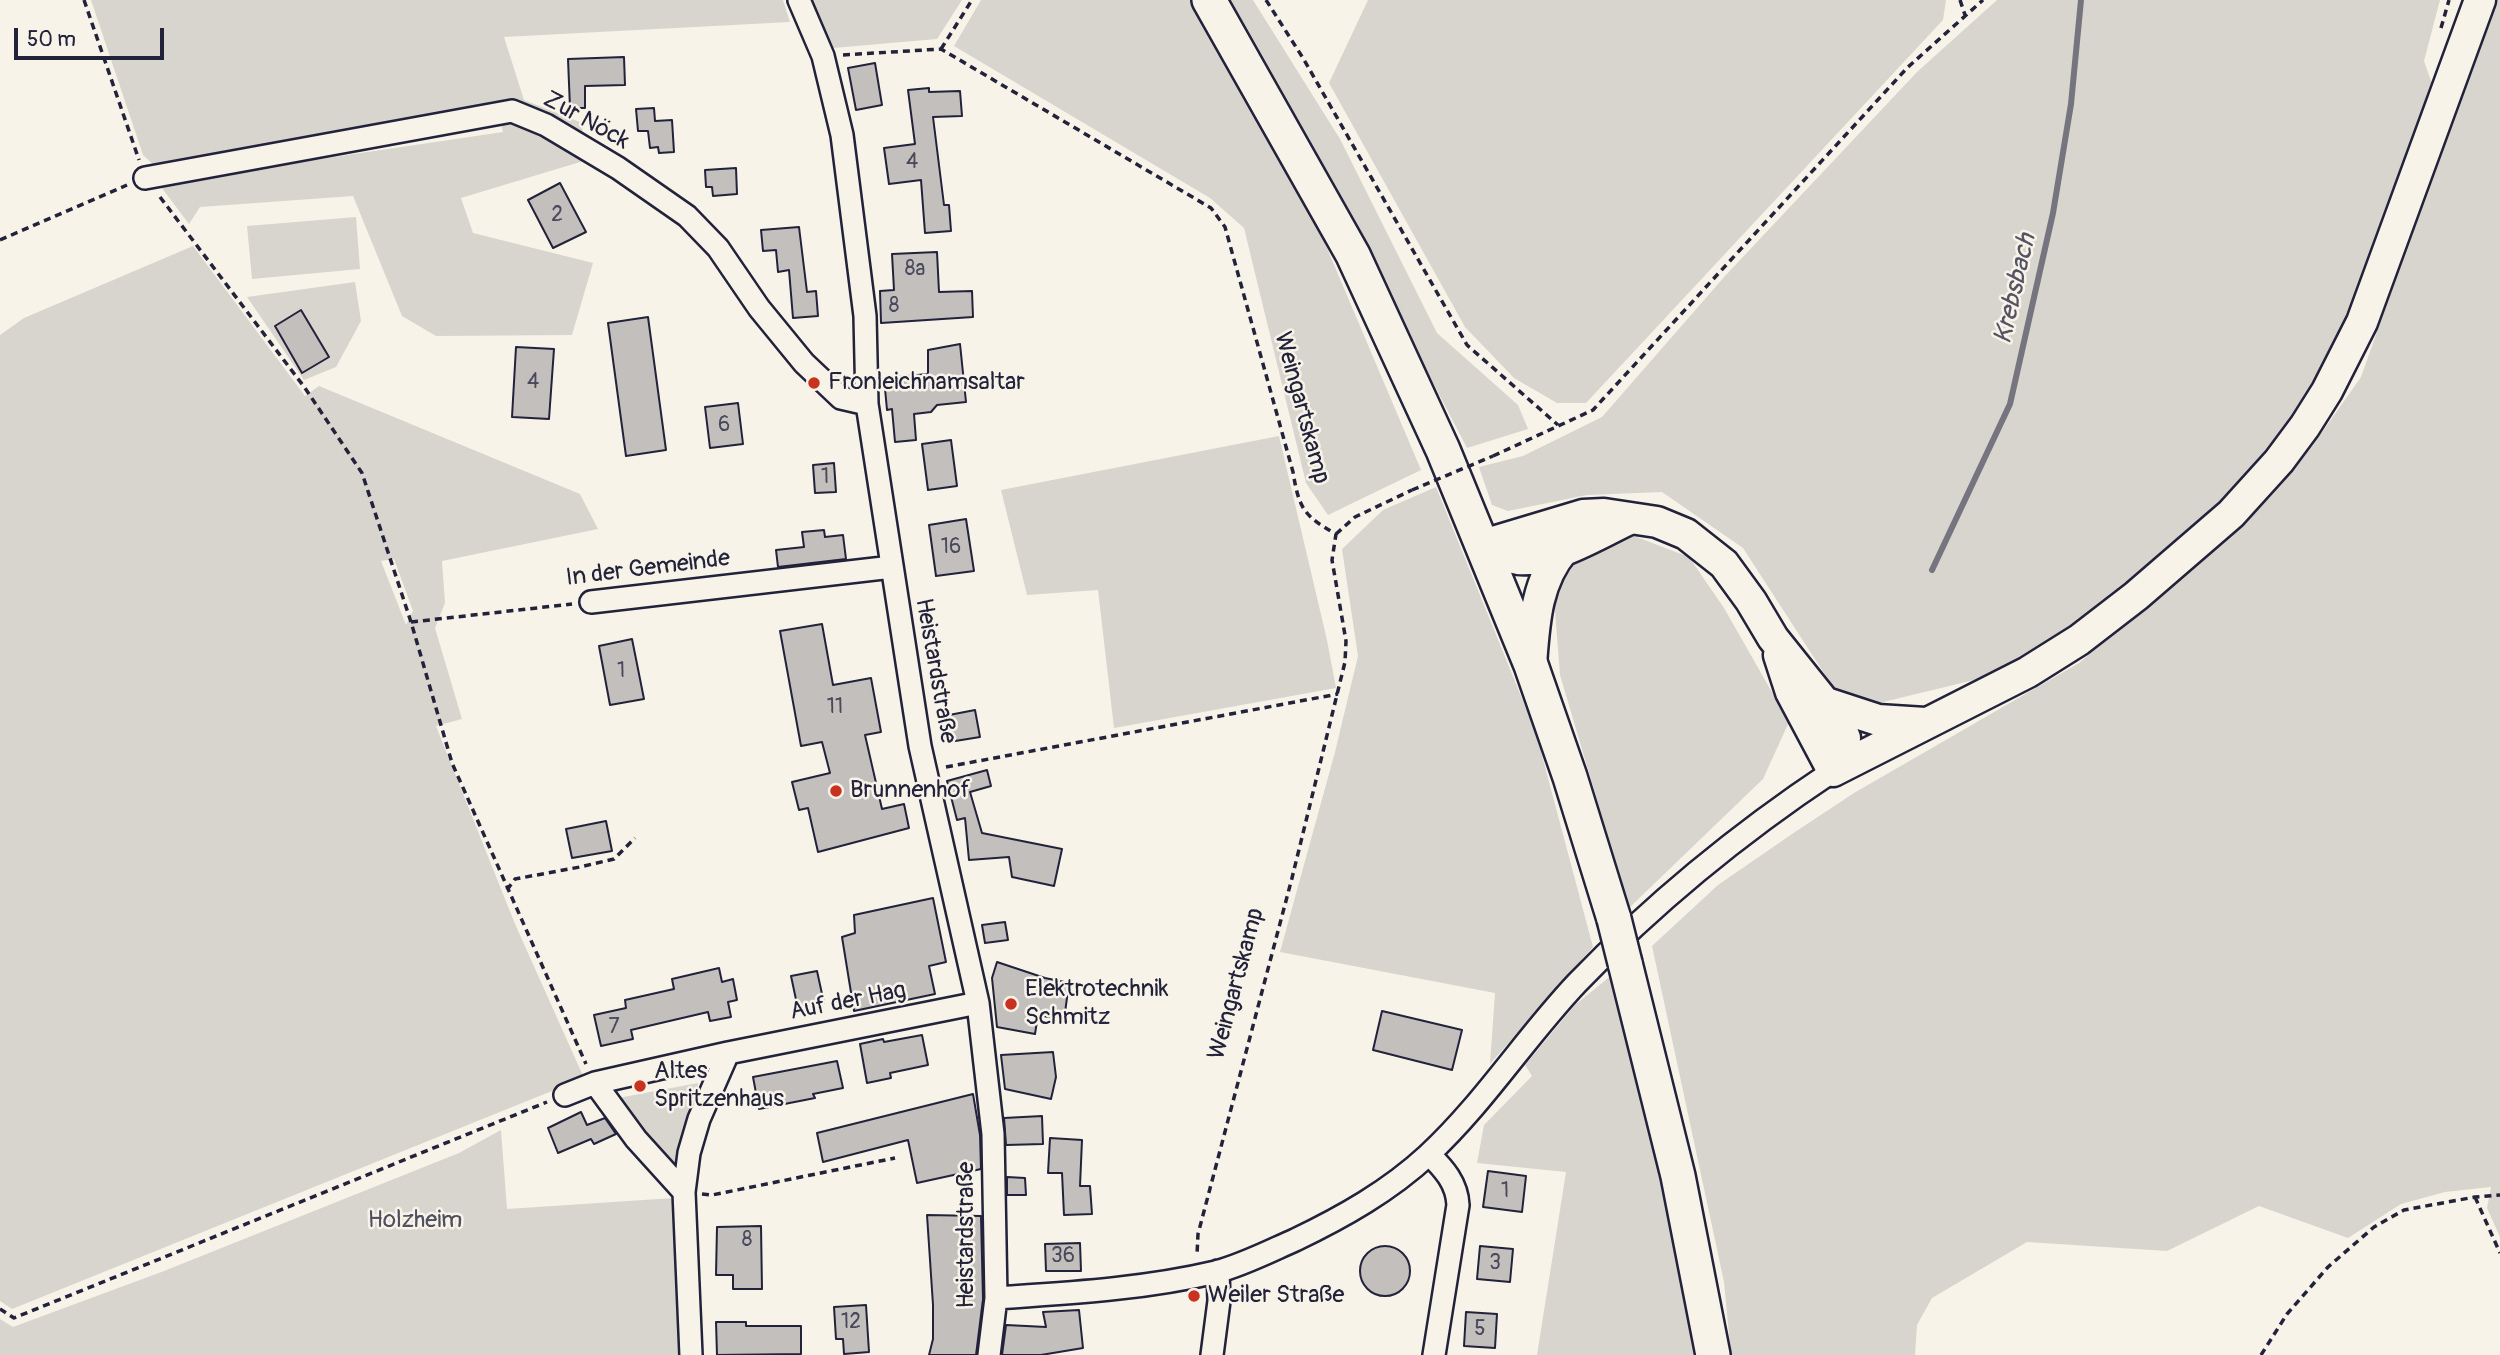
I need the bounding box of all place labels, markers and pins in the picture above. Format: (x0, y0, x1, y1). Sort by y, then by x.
place label: Fronleichnamsaltar (828, 369, 1025, 397)
marker: Fronleichnamsaltar (806, 375, 822, 391)
place label: Brunnenhof (850, 777, 970, 805)
marker: Brunnenhof (828, 783, 844, 799)
place label: Elektrotechnik Schmitz (1025, 976, 1168, 1032)
marker: Elektrotechnik Schmitz (1003, 996, 1019, 1012)
place label: Altes Spritzenhaus (654, 1058, 784, 1114)
marker: Altes Spritzenhaus (632, 1078, 648, 1094)
place label: Weiler Straße (1208, 1282, 1344, 1310)
marker: Weiler Straße (1186, 1288, 1202, 1304)

